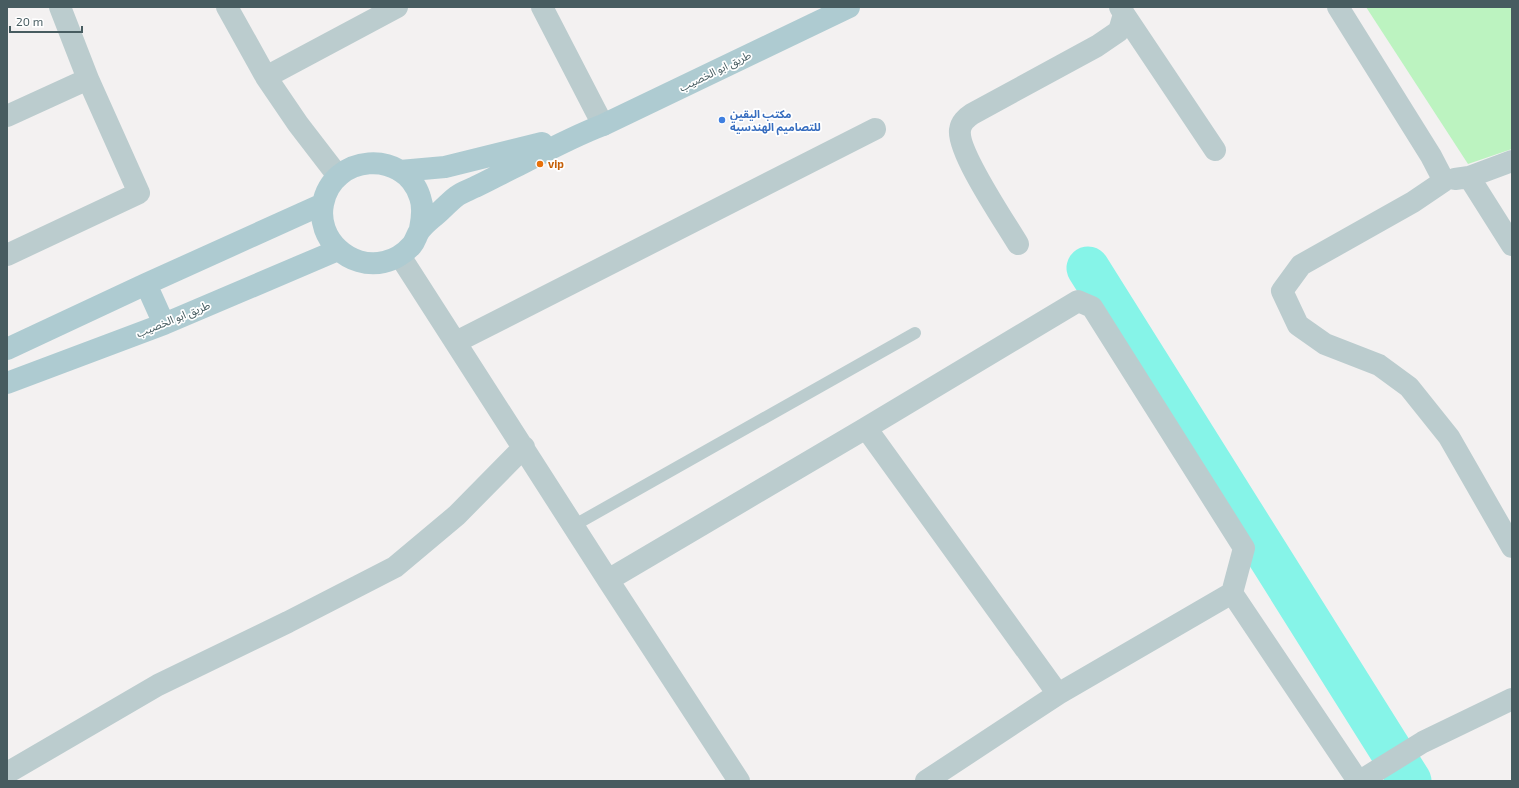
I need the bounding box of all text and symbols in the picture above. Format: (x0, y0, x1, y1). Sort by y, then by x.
scale bar (10, 8, 82, 34)
text: 20 m (16, 14, 43, 28)
street label: طريق ابو الخصيب (677, 48, 753, 95)
place label: مكتب اليقين للتصاميم الهندسية (730, 107, 821, 136)
marker: مكتب اليقين للتصاميم الهندسية (717, 115, 727, 125)
place label: vip (548, 157, 564, 170)
marker: vip (535, 159, 545, 169)
street label: طريق ابو الخصيب (134, 298, 212, 340)

